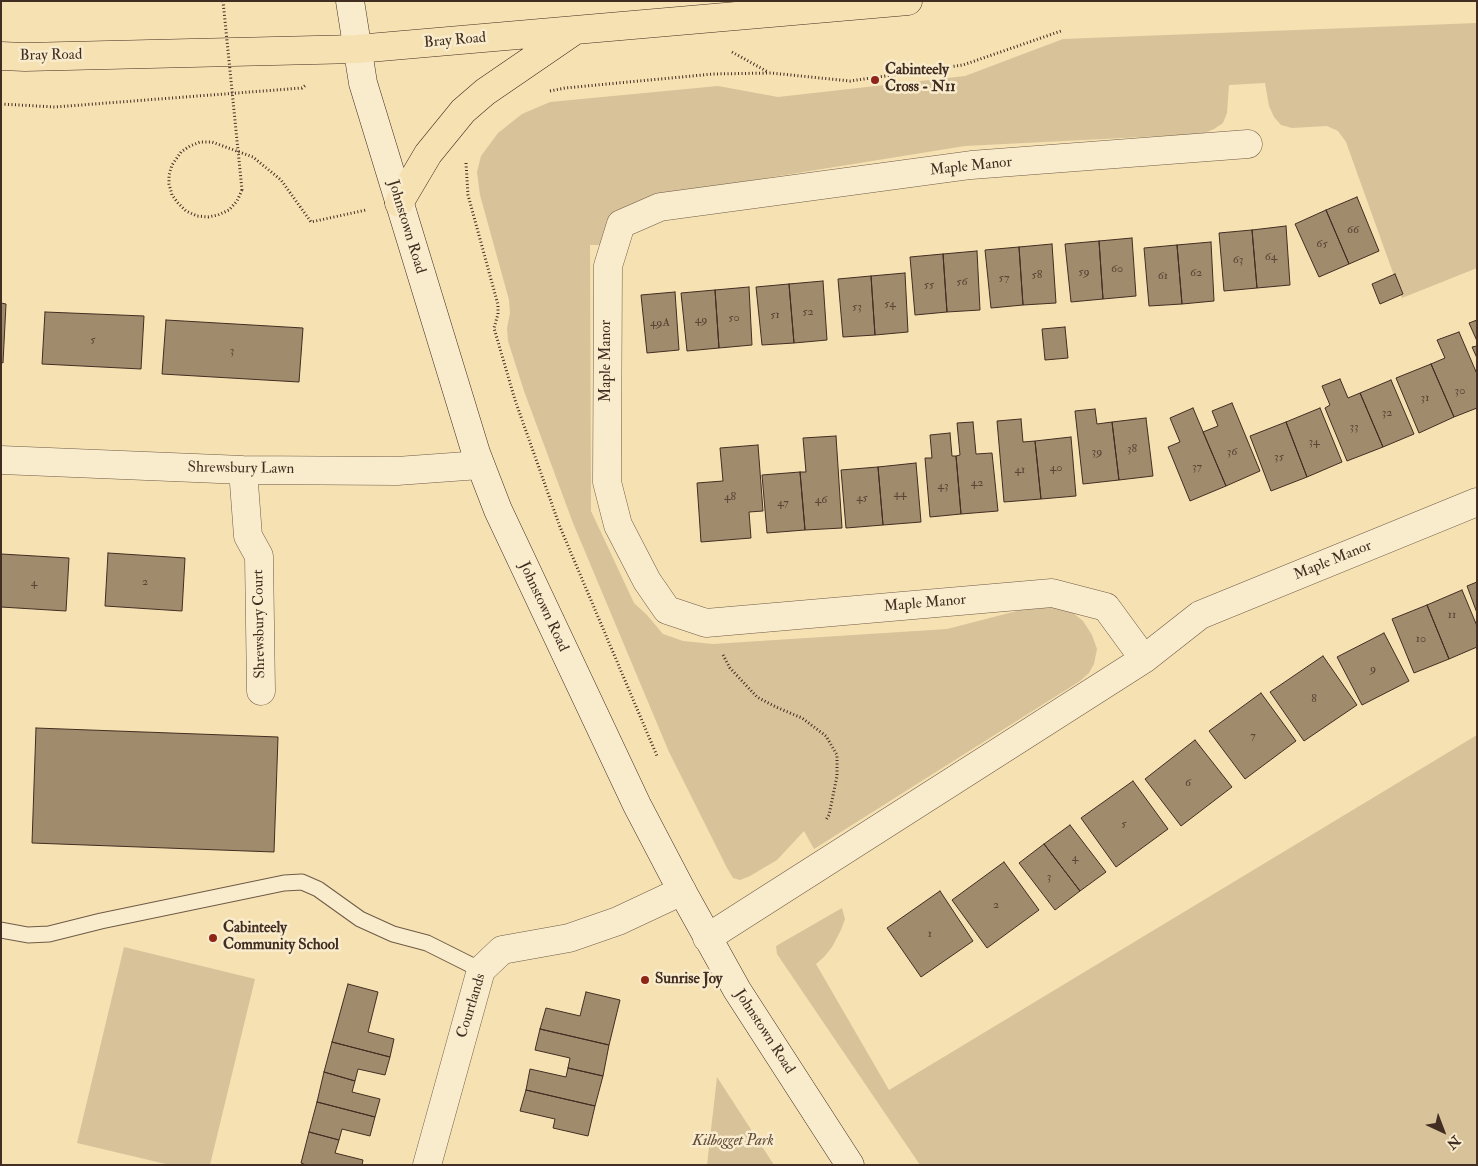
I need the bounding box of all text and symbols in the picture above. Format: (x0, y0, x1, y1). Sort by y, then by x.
street label: Bray Road (423, 29, 487, 53)
street label: Bray Road (20, 46, 82, 66)
place label: Cabinteely Cross - N11 (885, 62, 956, 97)
marker: Cabinteely Cross - N11 (869, 74, 881, 86)
street label: Maple Manor (929, 154, 1013, 180)
street label: Johnstown Road (383, 178, 429, 276)
house number: 66 (1347, 223, 1359, 237)
house number: 65 (1316, 237, 1328, 251)
house number: 64 (1265, 250, 1277, 264)
house number: 63 (1233, 253, 1243, 267)
house number: 60 (1111, 262, 1123, 276)
house number: 59 (1078, 265, 1090, 279)
house number: 62 (1190, 266, 1202, 280)
house number: 58 (1032, 268, 1042, 282)
house number: 61 (1158, 269, 1168, 283)
house number: 57 (999, 271, 1009, 285)
house number: 56 (956, 275, 968, 289)
house number: 55 (924, 278, 934, 292)
house number: 54 (884, 297, 896, 311)
house number: 53 (852, 300, 862, 314)
house number: 52 (802, 305, 814, 319)
house number: 51 (770, 308, 780, 322)
house number: 50 (728, 311, 740, 325)
house number: 49 (695, 313, 707, 327)
house number: 49A (650, 316, 670, 330)
street label: Maple Manor (598, 320, 616, 402)
house number: 5 (90, 333, 96, 347)
house number: 3 (230, 344, 234, 358)
house number: 30 (1455, 384, 1465, 398)
house number: 31 (1421, 391, 1429, 405)
house number: 32 (1382, 406, 1392, 420)
house number: 33 (1349, 420, 1359, 434)
house number: 34 (1308, 435, 1320, 449)
house number: 38 (1127, 442, 1137, 456)
house number: 39 (1092, 445, 1102, 459)
house number: 36 (1227, 445, 1237, 459)
house number: 35 (1274, 450, 1284, 464)
street label: Shrewsbury Lawn (188, 459, 294, 479)
house number: 37 (1192, 460, 1202, 474)
house number: 40 (1050, 461, 1062, 475)
house number: 41 (1015, 463, 1025, 477)
house number: 42 (971, 476, 983, 490)
house number: 43 (937, 479, 949, 493)
house number: 44 (894, 487, 906, 501)
house number: 48 (724, 490, 736, 504)
house number: 45 (856, 491, 868, 505)
house number: 46 (815, 493, 827, 507)
house number: 47 (777, 496, 789, 510)
street label: Maple Manor (1291, 537, 1375, 585)
street label: Johnstown Road (514, 559, 572, 655)
street label: Shrewsbury Court (250, 569, 270, 679)
house number: 2 (142, 575, 148, 589)
house number: 4 (31, 576, 37, 590)
street label: Maple Manor (883, 591, 967, 617)
house number: 11 (1448, 608, 1456, 622)
house number: 10 (1416, 632, 1426, 646)
house number: 9 (1370, 662, 1376, 676)
house number: 8 (1311, 692, 1317, 706)
house number: 7 (1250, 729, 1256, 743)
house number: 6 (1185, 776, 1191, 790)
house number: 5 (1121, 817, 1127, 831)
house number: 4 (1072, 851, 1078, 865)
house number: 3 (1047, 870, 1051, 884)
house number: 2 (993, 898, 999, 912)
place label: Cabinteely Community School (223, 920, 339, 955)
house number: 1 (928, 927, 932, 941)
marker: Cabinteely Community School (207, 932, 219, 944)
street label: Courtlands (454, 971, 490, 1041)
place label: Sunrise Joy (655, 971, 722, 989)
marker: Sunrise Joy (639, 974, 651, 986)
street label: Johnstown Road (730, 986, 798, 1078)
north arrow (1418, 1106, 1468, 1156)
text: N (1443, 1132, 1464, 1153)
park label: Kilbogget Park (692, 1133, 774, 1151)

